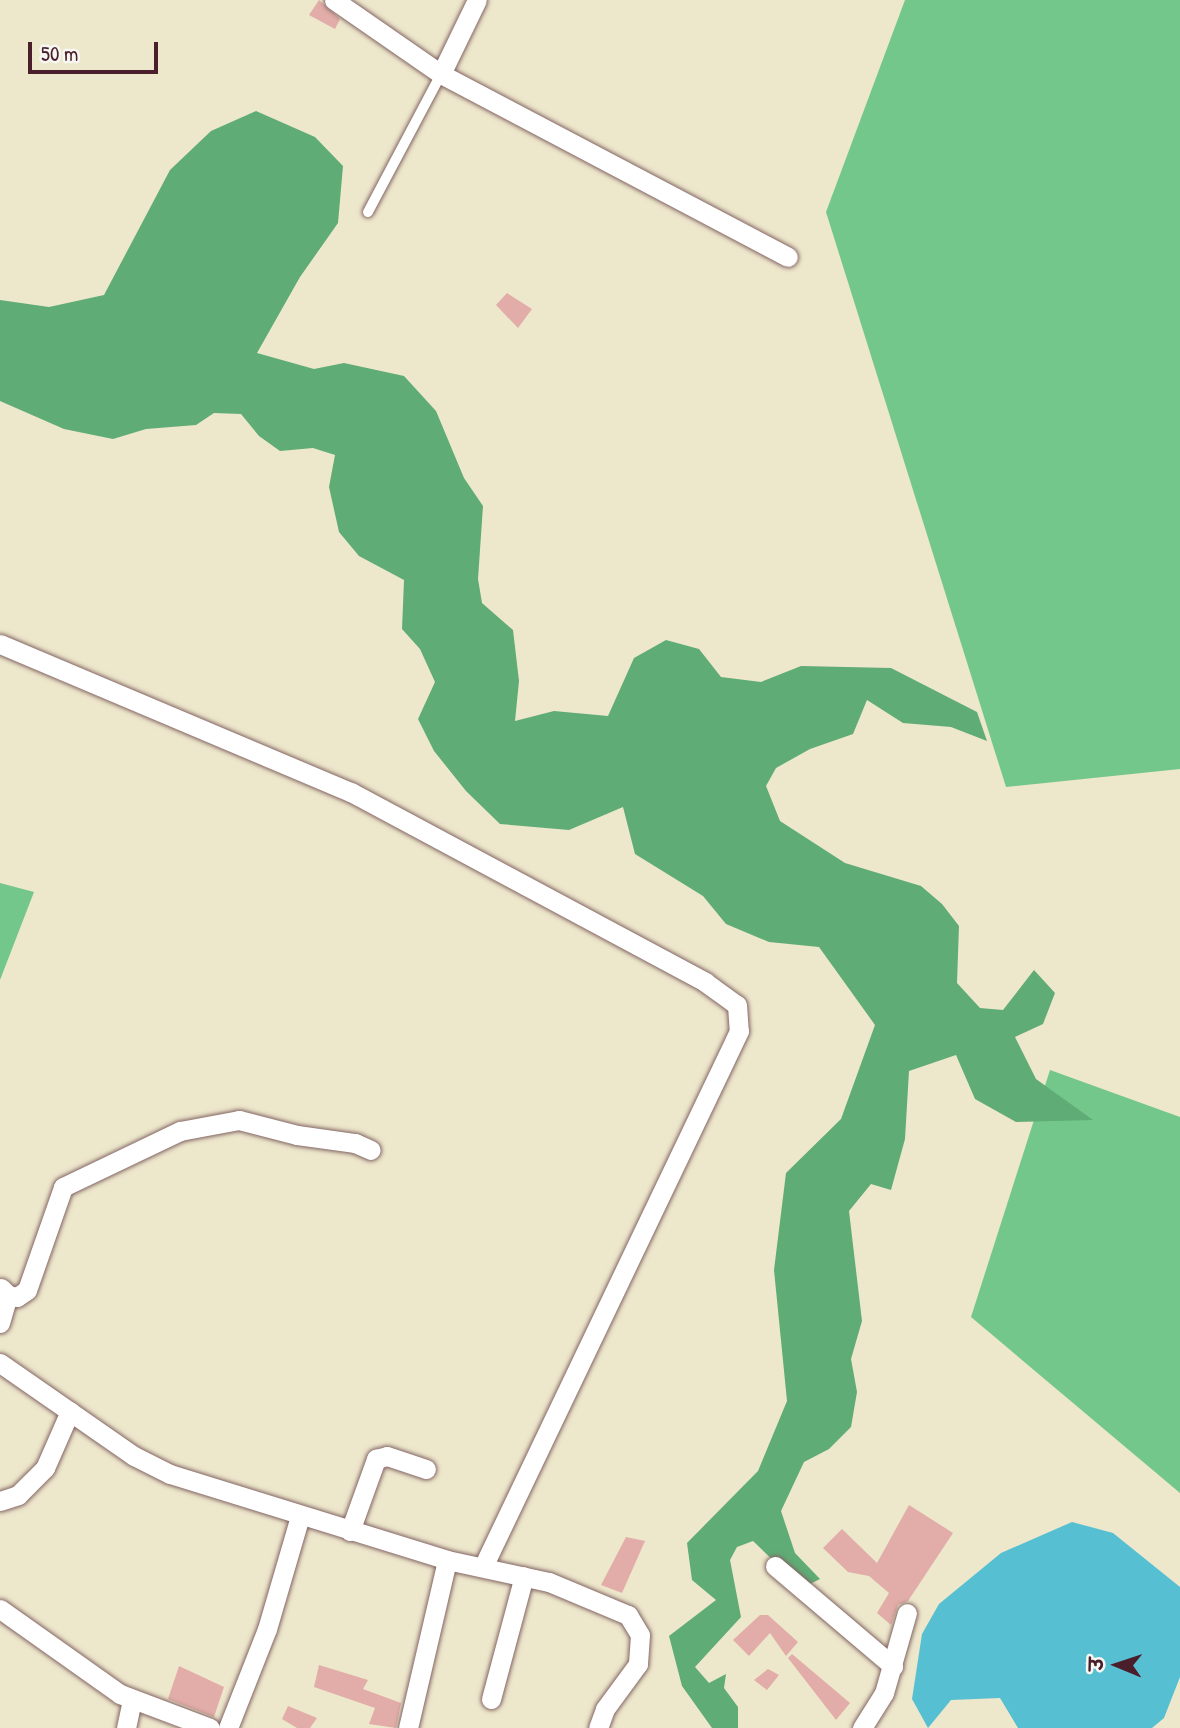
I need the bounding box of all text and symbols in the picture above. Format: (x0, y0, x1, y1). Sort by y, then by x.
scale bar (32, 28, 161, 72)
text: 50 m (41, 39, 78, 68)
north arrow (1082, 1630, 1152, 1700)
text: उ (1083, 1657, 1109, 1671)

